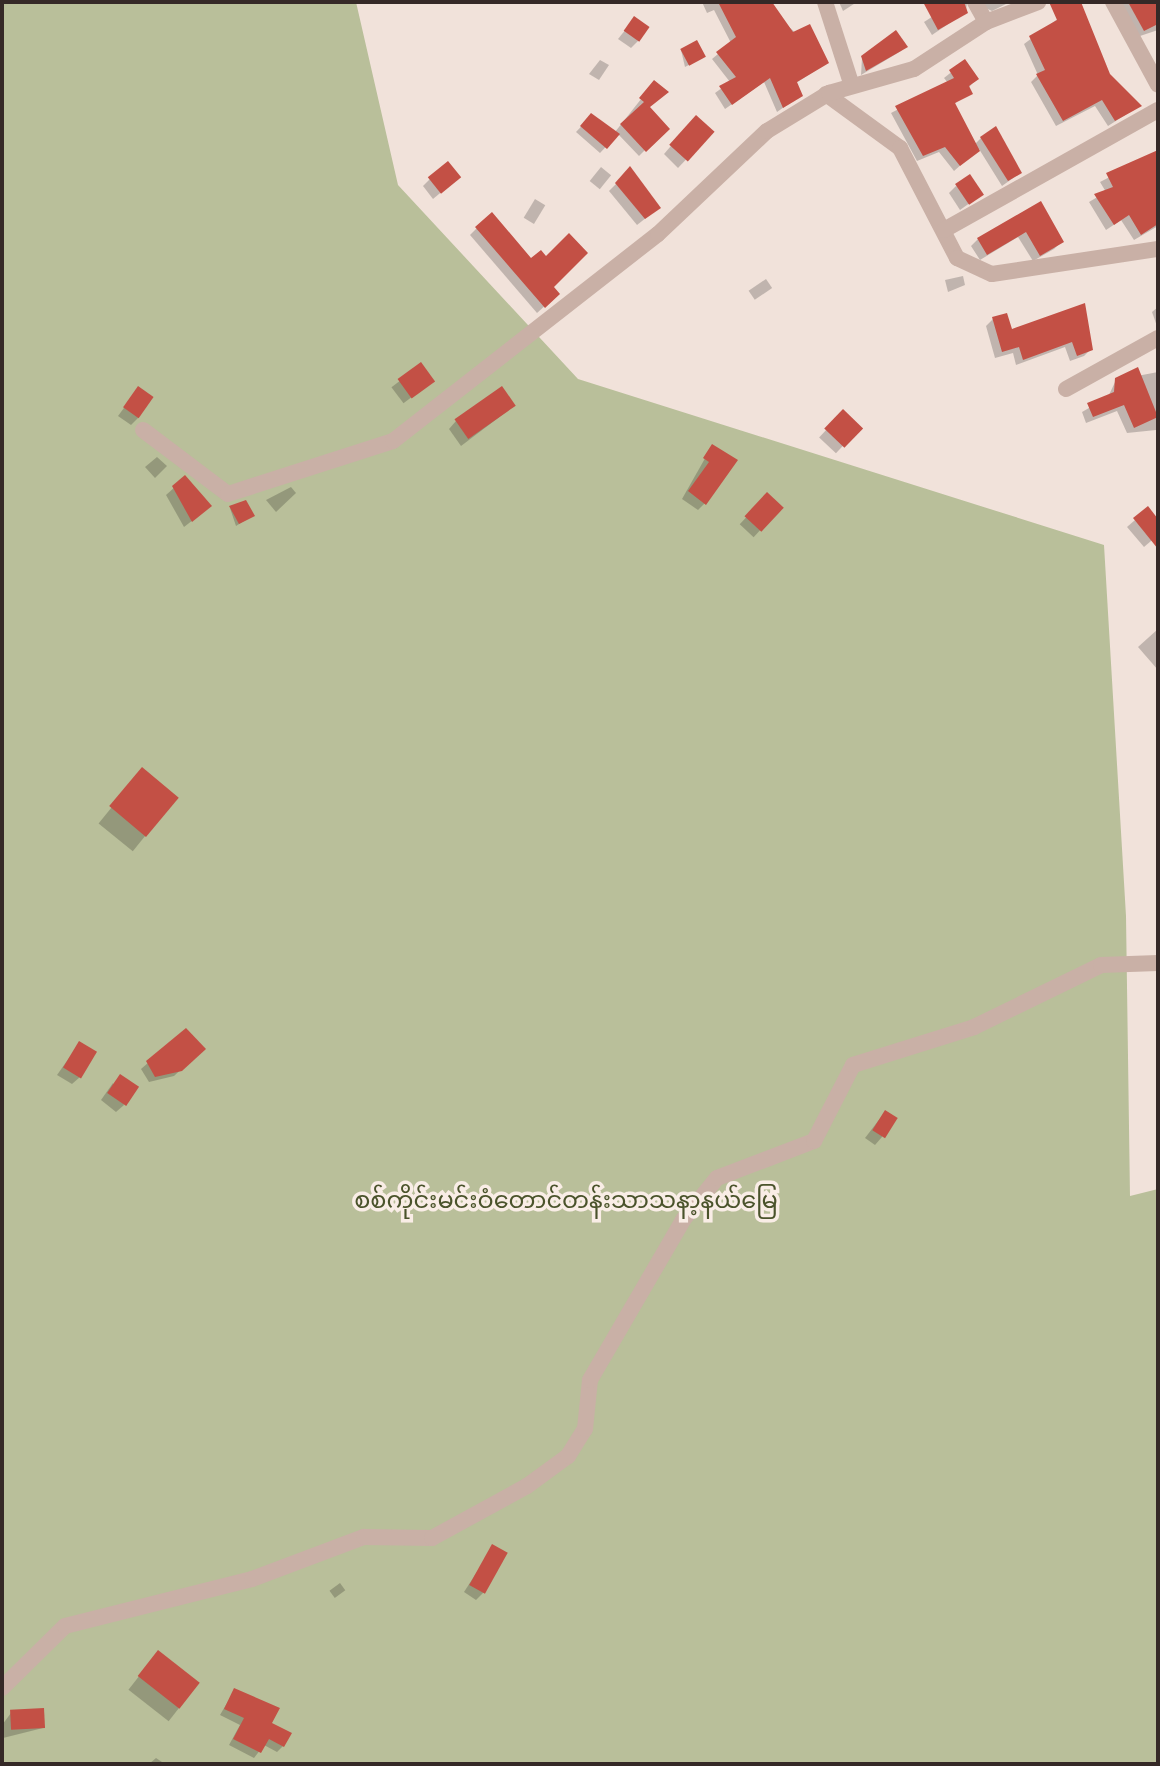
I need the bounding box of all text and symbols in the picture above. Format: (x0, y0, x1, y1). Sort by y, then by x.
park label: စစ်ကိုင်းမင်းဝံတောင်တန်းသာသနာ့နယ်မြေ (354, 1186, 778, 1214)

